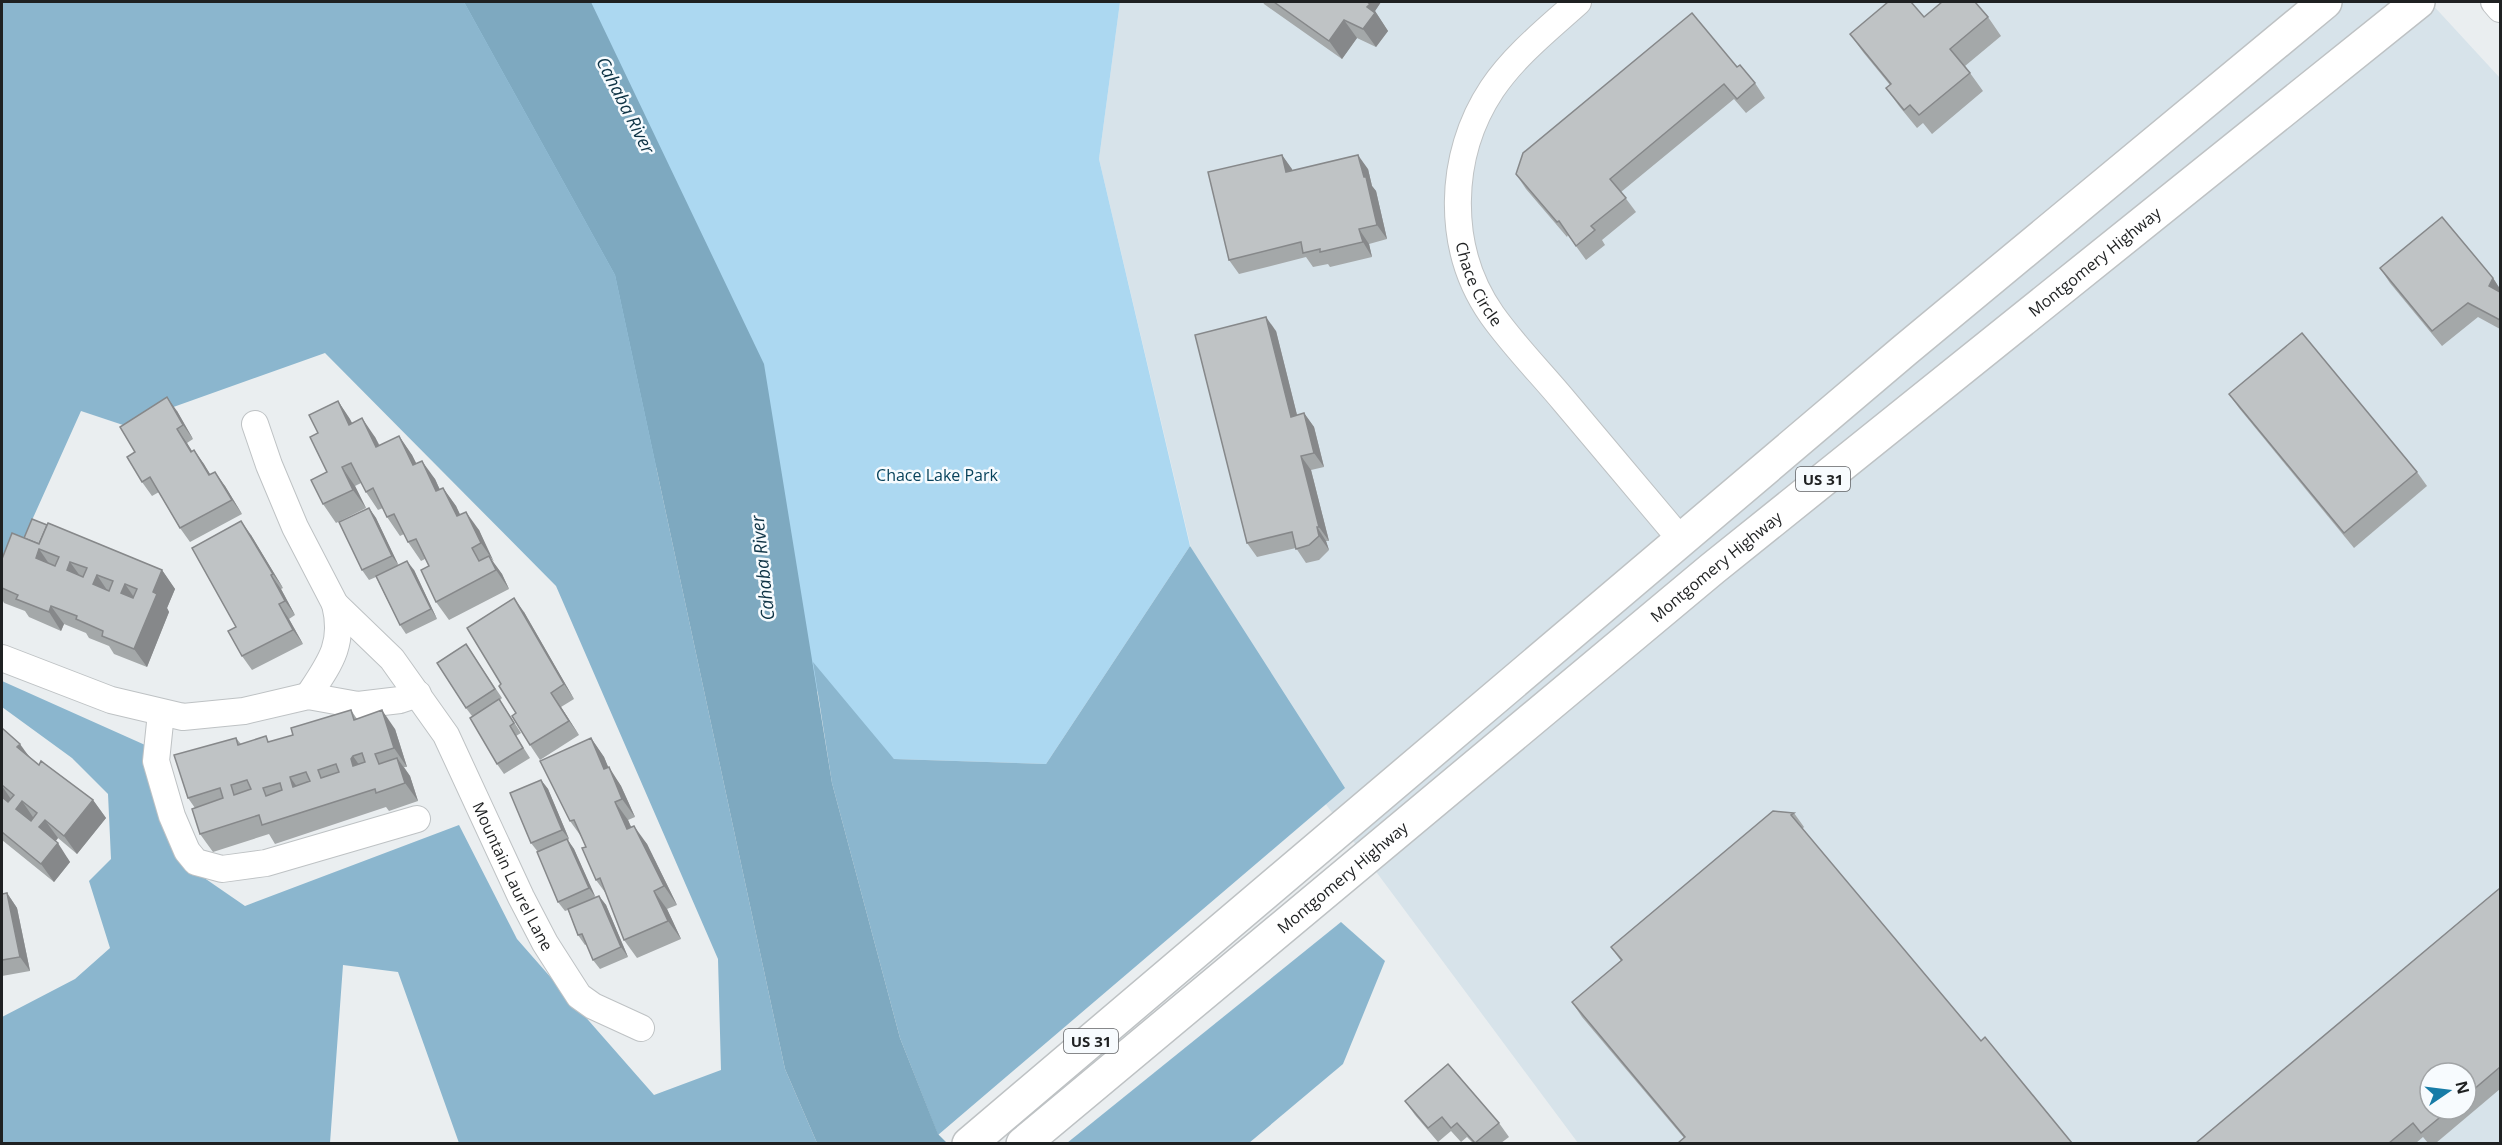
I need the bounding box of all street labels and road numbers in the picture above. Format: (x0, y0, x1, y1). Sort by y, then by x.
street label: Montgomery Highway (2024, 201, 2166, 322)
street label: Chace Circle (1451, 240, 1507, 331)
road number: US 31 (1796, 467, 1850, 491)
street label: Montgomery Highway (1646, 506, 1787, 627)
street label: Mountain Laurel Lane (467, 798, 558, 955)
street label: Montgomery Highway (1272, 816, 1413, 938)
road number: US 31 (1064, 1029, 1118, 1053)

